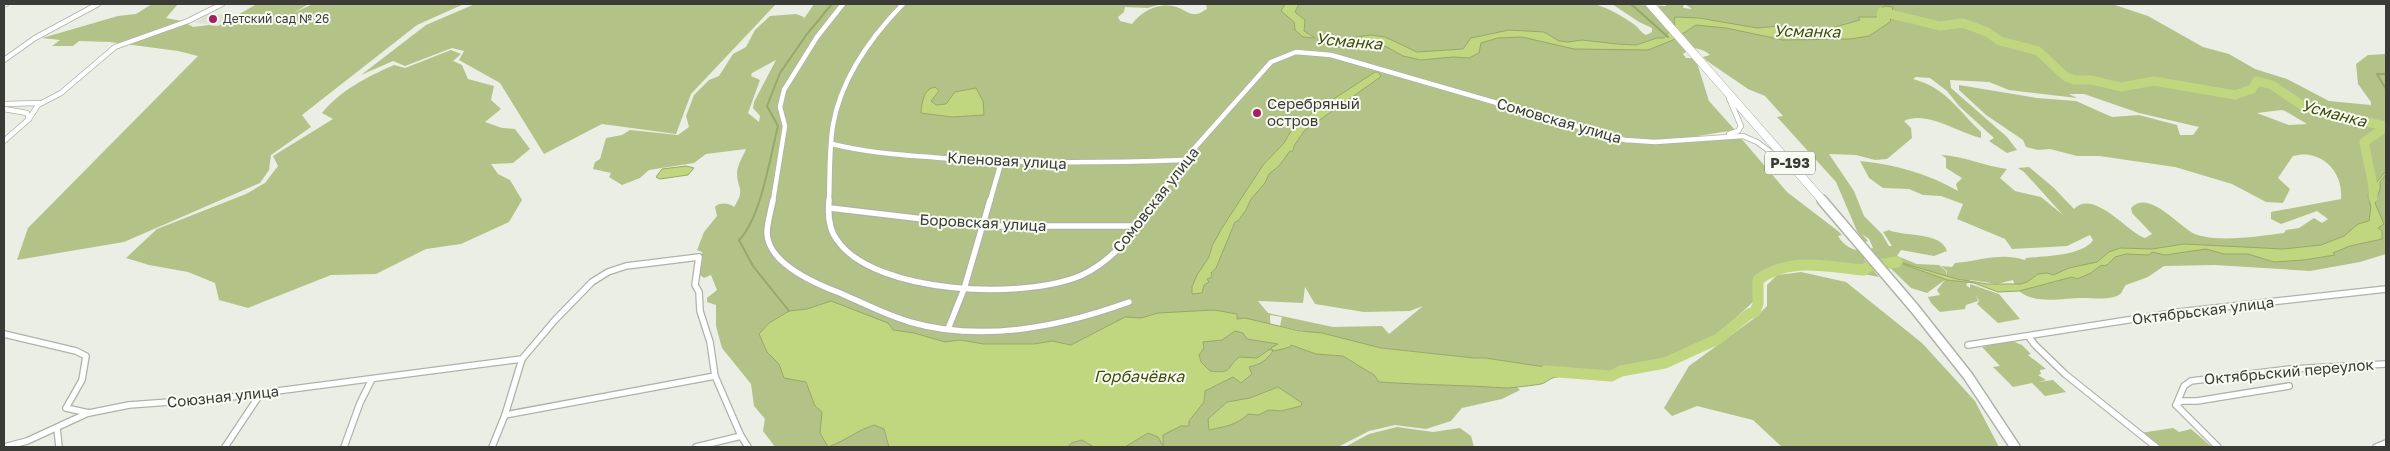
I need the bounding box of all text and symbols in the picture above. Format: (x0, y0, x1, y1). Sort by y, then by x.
place label: Детский сад № 26 (223, 11, 329, 26)
marker: Детский сад № 26 (207, 13, 219, 25)
water label: Усманка (1773, 20, 1842, 42)
water label: Усманка (1315, 28, 1384, 54)
place label: Серебряный остров (1267, 94, 1360, 129)
street label: Сомовская улица (1495, 94, 1624, 146)
water label: Усманка (2299, 95, 2370, 132)
marker: Серебряный остров (1251, 107, 1263, 119)
street label: Сомовская улица (1108, 143, 1202, 256)
street label: Кленовая улица (947, 148, 1067, 172)
road number: Р-193 (1765, 152, 1815, 174)
street label: Боровская улица (919, 210, 1047, 234)
street label: Октябрьская улица (2131, 292, 2275, 328)
street label: Октябрьский переулок (2203, 355, 2375, 387)
water label: Горбачёвка (1094, 366, 1185, 386)
street label: Союзная улица (166, 381, 280, 411)

